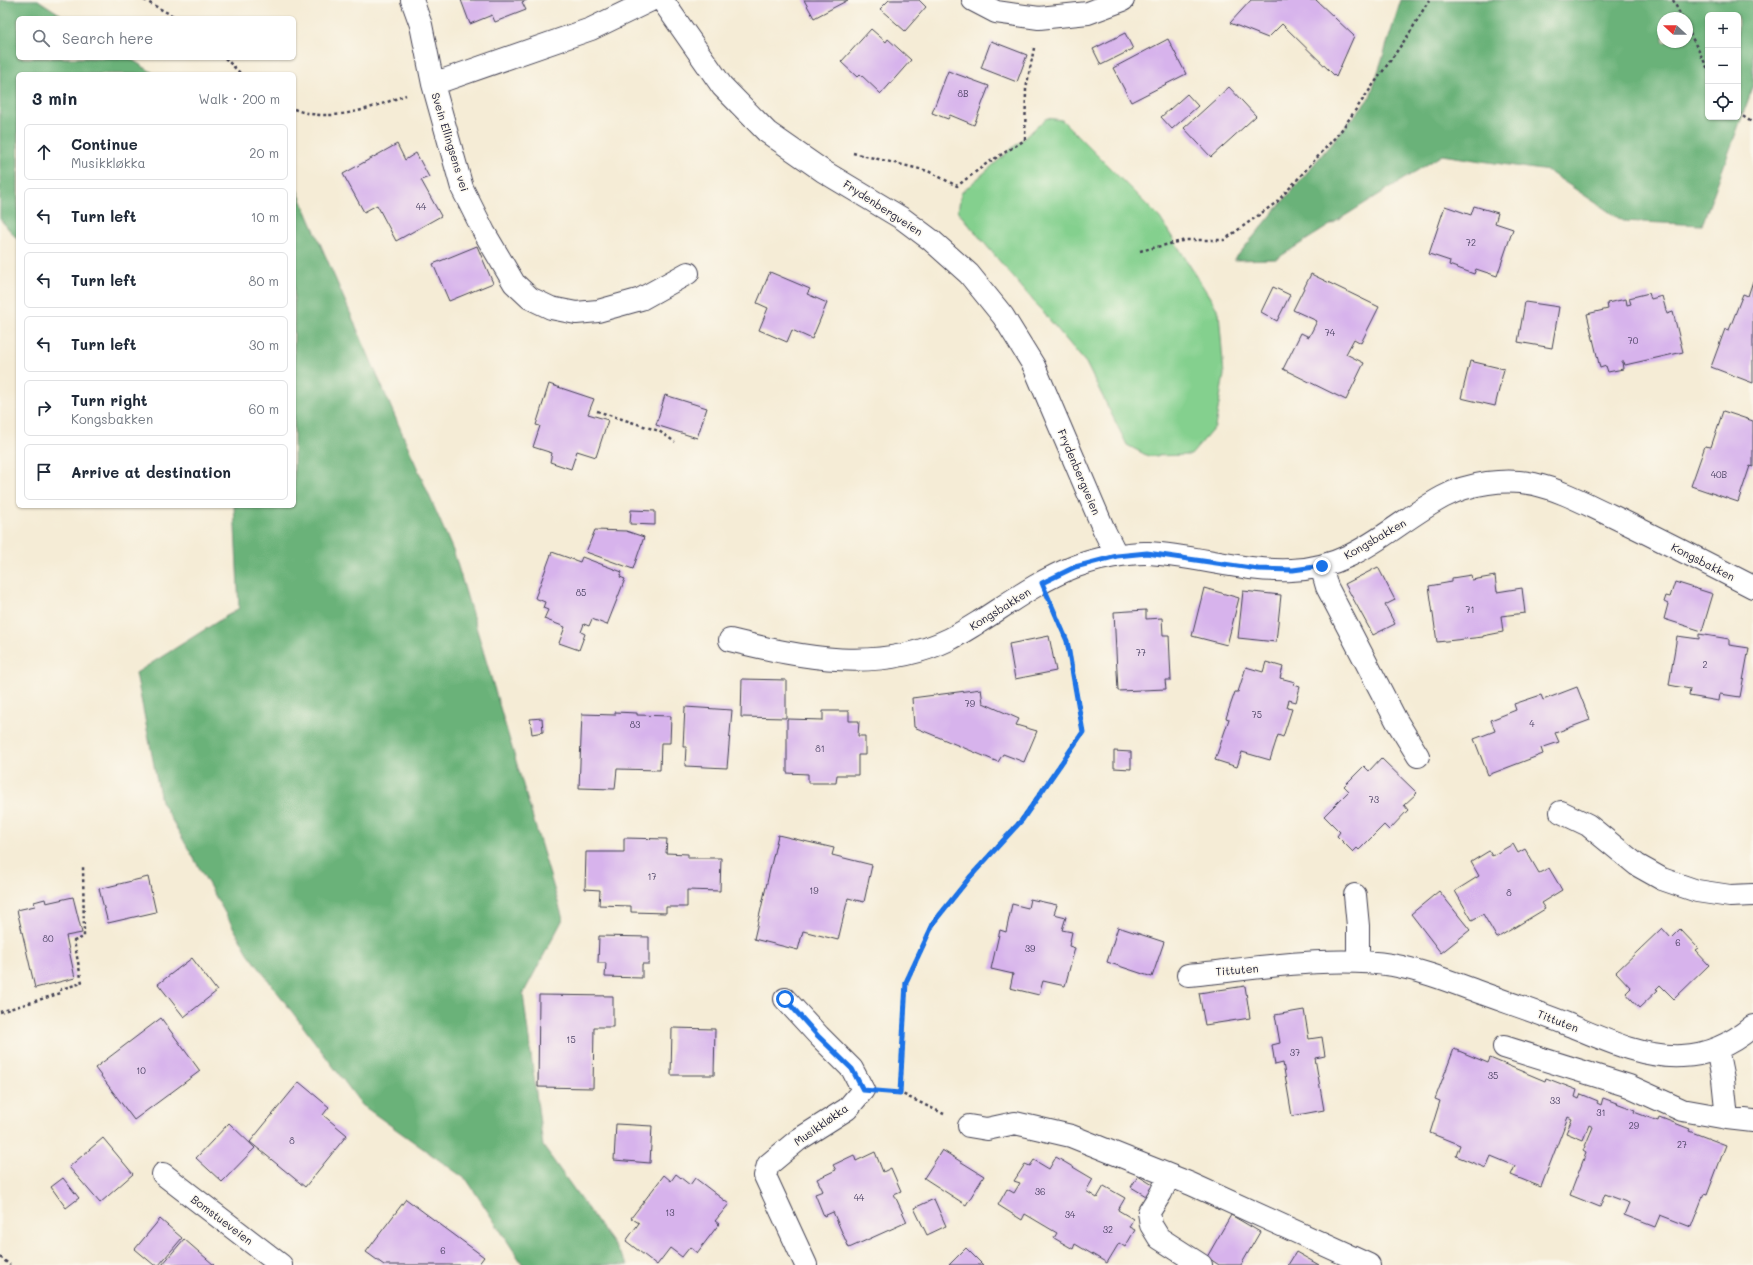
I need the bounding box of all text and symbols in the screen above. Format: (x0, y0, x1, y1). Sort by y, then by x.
north arrow (1657, 12, 1693, 48)
map controls (1705, 12, 1741, 120)
button: + (1705, 12, 1741, 48)
search box (16, 16, 296, 60)
icon: search (30, 27, 52, 49)
text: Search here (62, 28, 153, 48)
button: − (1705, 48, 1741, 84)
button: locate (1705, 84, 1741, 120)
text: 3 min (32, 87, 77, 109)
house number: 8B (957, 88, 969, 99)
text: Walk · 200 m (199, 90, 280, 107)
street label: Svein Ellingsens vei (428, 91, 473, 193)
text: Continue (71, 134, 138, 154)
icon: ahead (33, 141, 55, 163)
text: 20 m (249, 144, 279, 161)
text: Musikkløkka (71, 154, 146, 171)
street label: Frydenbergveien (841, 176, 926, 239)
house number: 44 (416, 201, 427, 212)
icon: left (33, 205, 55, 227)
text: Turn left (71, 206, 136, 226)
text: 10 m (251, 208, 279, 225)
house number: 72 (1466, 237, 1476, 248)
icon: left (33, 269, 55, 291)
text: Turn left (71, 270, 136, 290)
text: 80 m (249, 272, 279, 289)
house number: 74 (1325, 327, 1336, 338)
icon: left (33, 333, 55, 355)
text: Turn left (71, 334, 136, 354)
house number: 70 (1628, 335, 1639, 346)
text: 30 m (249, 336, 279, 353)
text: Turn right (71, 390, 148, 410)
icon: right (33, 397, 55, 419)
text: 60 m (249, 400, 279, 417)
text: Kongsbakken (71, 410, 153, 427)
street label: Frydenbergveien (1055, 427, 1104, 517)
icon: arrive (33, 461, 55, 483)
text: Arrive at destination (71, 462, 231, 482)
house number: 40B (1711, 469, 1728, 480)
street label: Kongsbakken (1341, 515, 1409, 562)
street label: Kongsbakken (1669, 539, 1738, 584)
route end (1313, 557, 1331, 575)
street label: Kongsbakken (966, 584, 1033, 633)
house number: 85 (576, 587, 586, 598)
house number: 71 (1465, 604, 1475, 615)
house number: 77 (1136, 647, 1146, 658)
house number: 2 (1702, 659, 1708, 670)
house number: 79 (965, 698, 976, 709)
house number: 75 (1252, 709, 1262, 720)
house number: 4 (1529, 718, 1535, 729)
house number: 83 (630, 719, 640, 730)
house number: 81 (815, 743, 825, 754)
house number: 73 (1369, 794, 1379, 805)
house number: 17 (647, 871, 657, 882)
house number: 19 (809, 885, 819, 896)
house number: 8 (1506, 887, 1512, 898)
house number: 80 (43, 933, 54, 944)
house number: 6 (1675, 937, 1681, 948)
house number: 39 (1025, 943, 1036, 954)
street label: Tittuten (1215, 960, 1259, 979)
route start (776, 990, 794, 1008)
street label: Tittuten (1535, 1006, 1581, 1035)
house number: 15 (566, 1034, 576, 1045)
house number: 37 (1290, 1047, 1300, 1058)
house number: 10 (136, 1065, 146, 1076)
house number: 35 (1488, 1070, 1498, 1081)
house number: 33 (1550, 1095, 1560, 1106)
street label: Musikkløkka (791, 1100, 851, 1149)
house number: 31 (1596, 1107, 1606, 1118)
house number: 29 (1629, 1120, 1640, 1131)
house number: 8 (289, 1135, 295, 1146)
house number: 27 (1677, 1139, 1687, 1150)
house number: 36 (1035, 1186, 1045, 1197)
street label: Bomstueveien (188, 1191, 256, 1248)
house number: 44 (854, 1192, 865, 1203)
house number: 13 (665, 1207, 675, 1218)
house number: 34 (1065, 1209, 1076, 1220)
house number: 32 (1103, 1224, 1113, 1235)
house number: 6 (440, 1245, 446, 1256)

